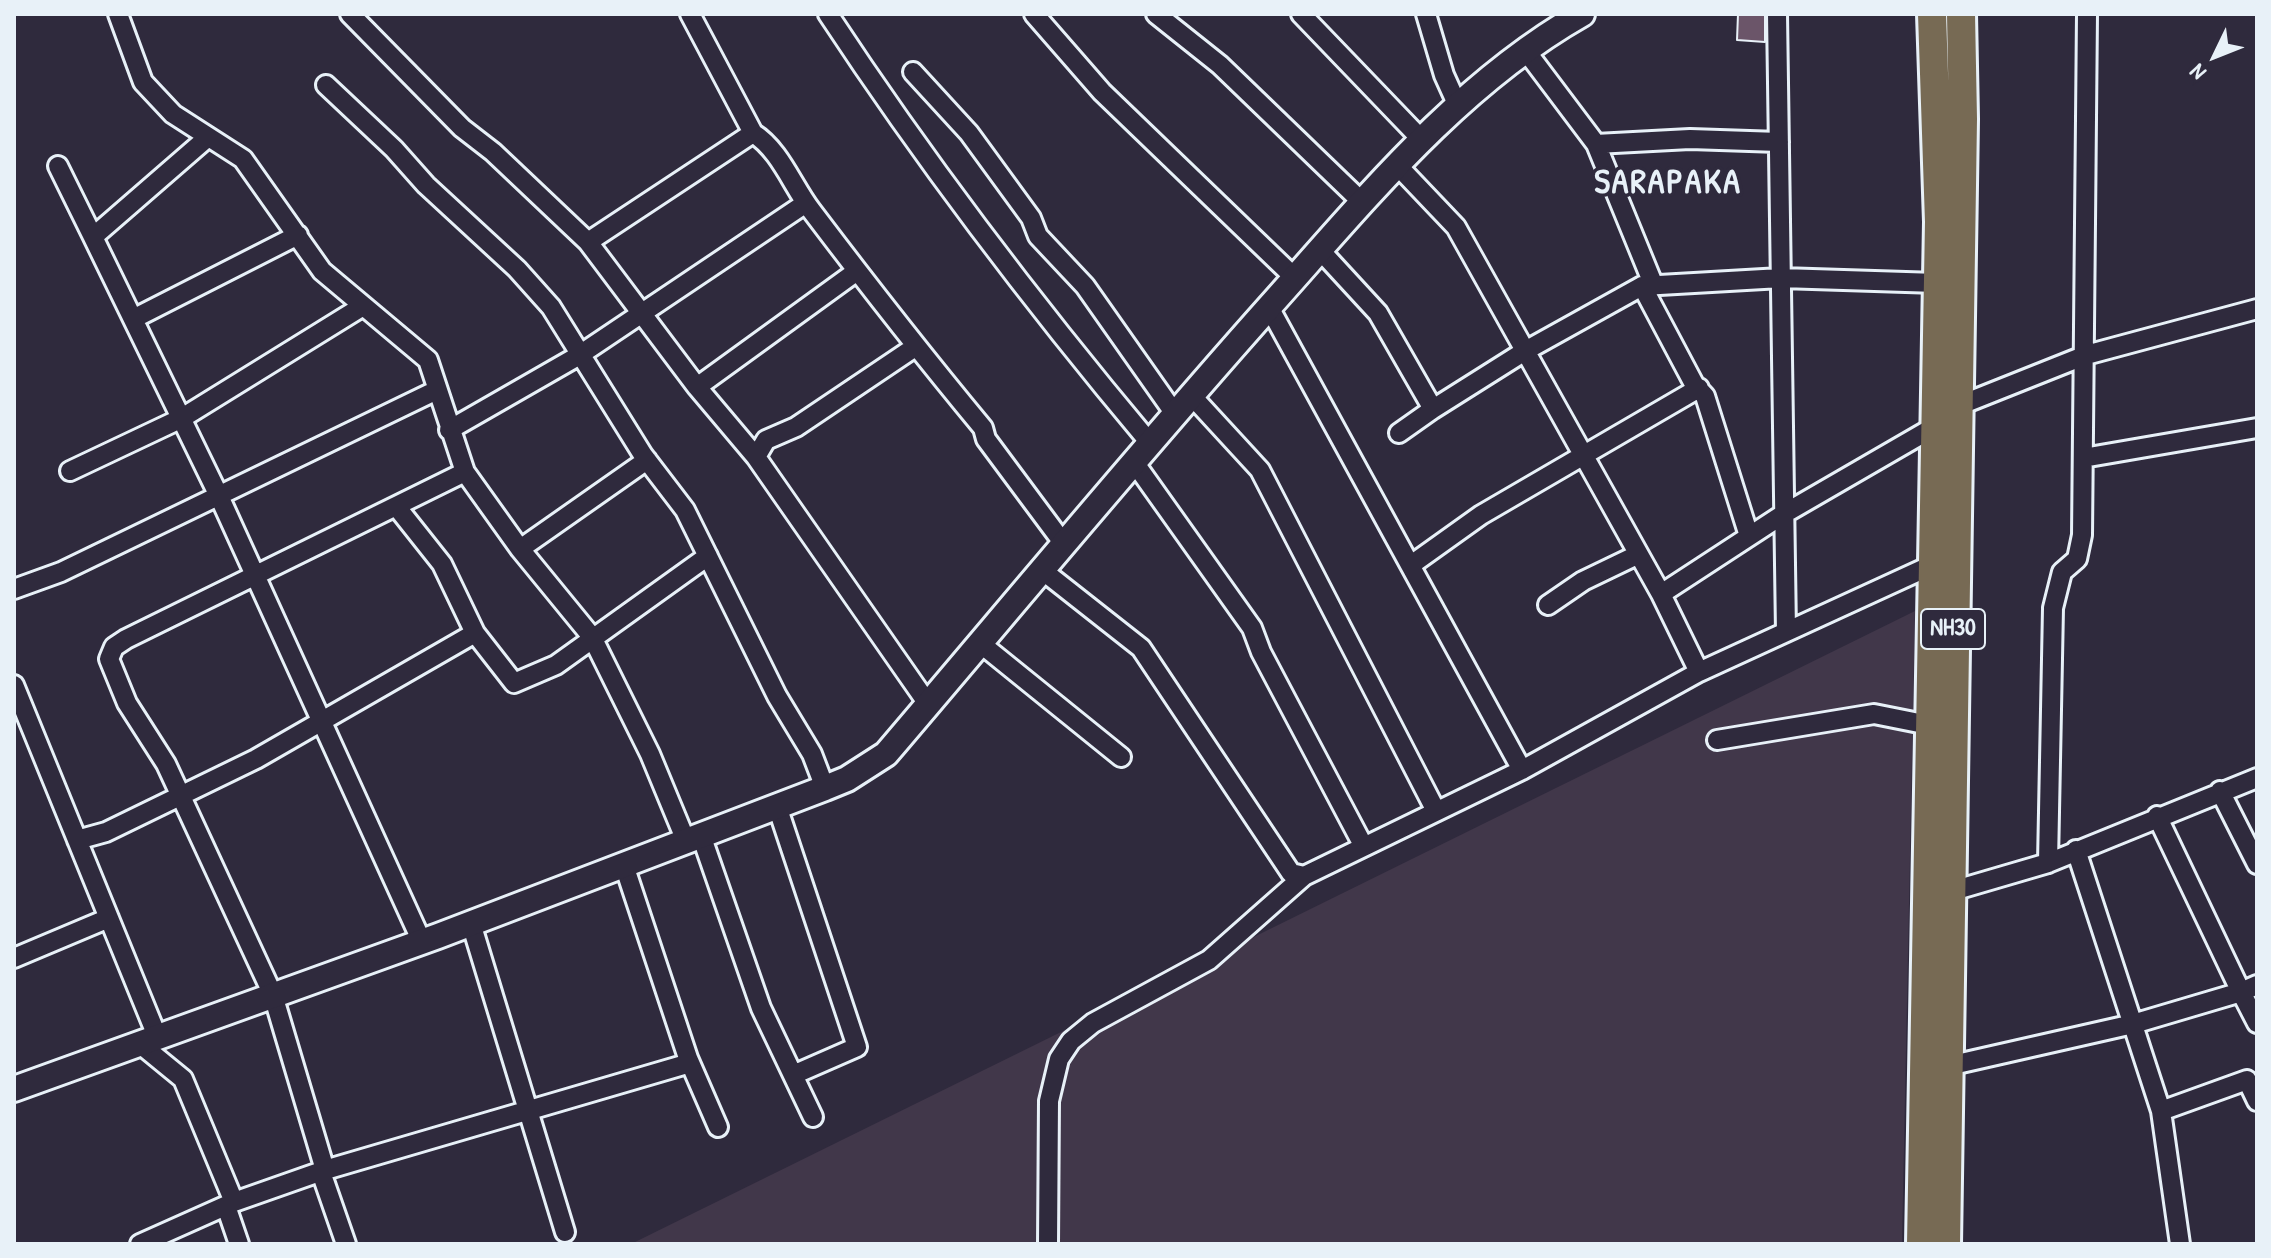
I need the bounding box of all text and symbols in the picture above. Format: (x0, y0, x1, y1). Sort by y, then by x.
north arrow (2175, 16, 2255, 96)
text: N (2182, 58, 2212, 87)
district label: SARAPAKA (1594, 164, 1742, 204)
road number: NH30 (1921, 609, 1985, 649)

